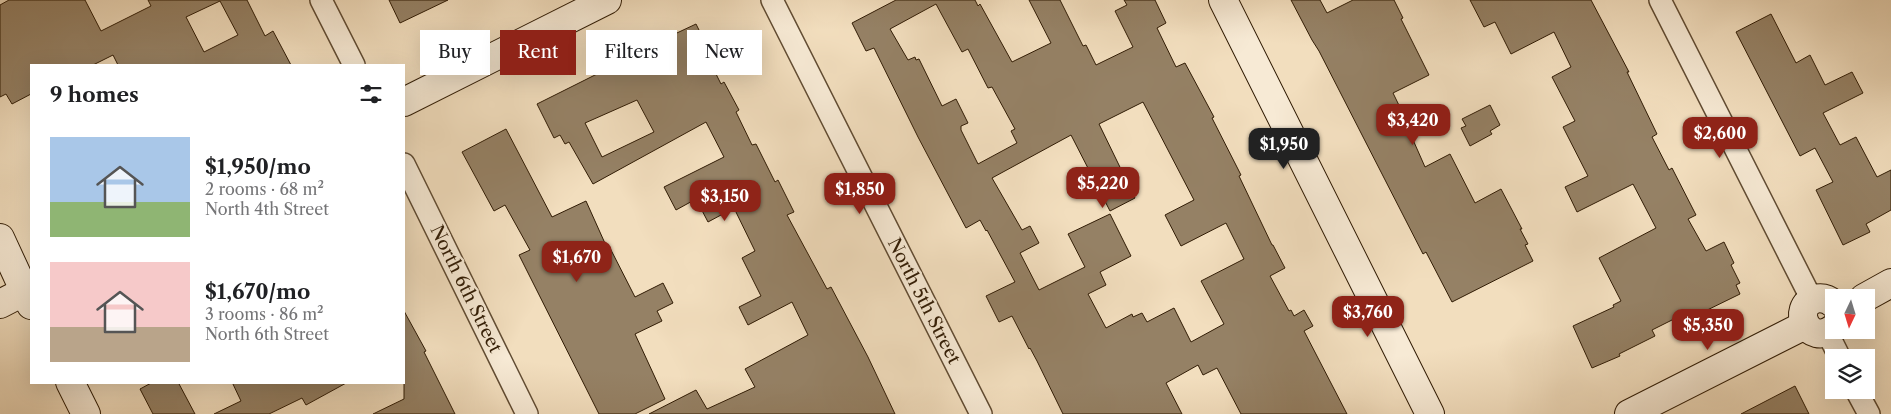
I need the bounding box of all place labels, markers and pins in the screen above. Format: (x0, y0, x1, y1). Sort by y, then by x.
pin: $3,420 (1372, 104, 1454, 146)
pin: $2,600 (1679, 116, 1761, 159)
pin: $1,950 (1243, 128, 1325, 170)
pin: $5,220 (1062, 166, 1144, 209)
pin: $1,850 (819, 172, 901, 215)
pin: $3,150 (684, 180, 766, 222)
pin: $1,670 (536, 240, 618, 283)
pin: $3,760 (1327, 296, 1409, 338)
pin: $5,350 (1667, 308, 1749, 351)

